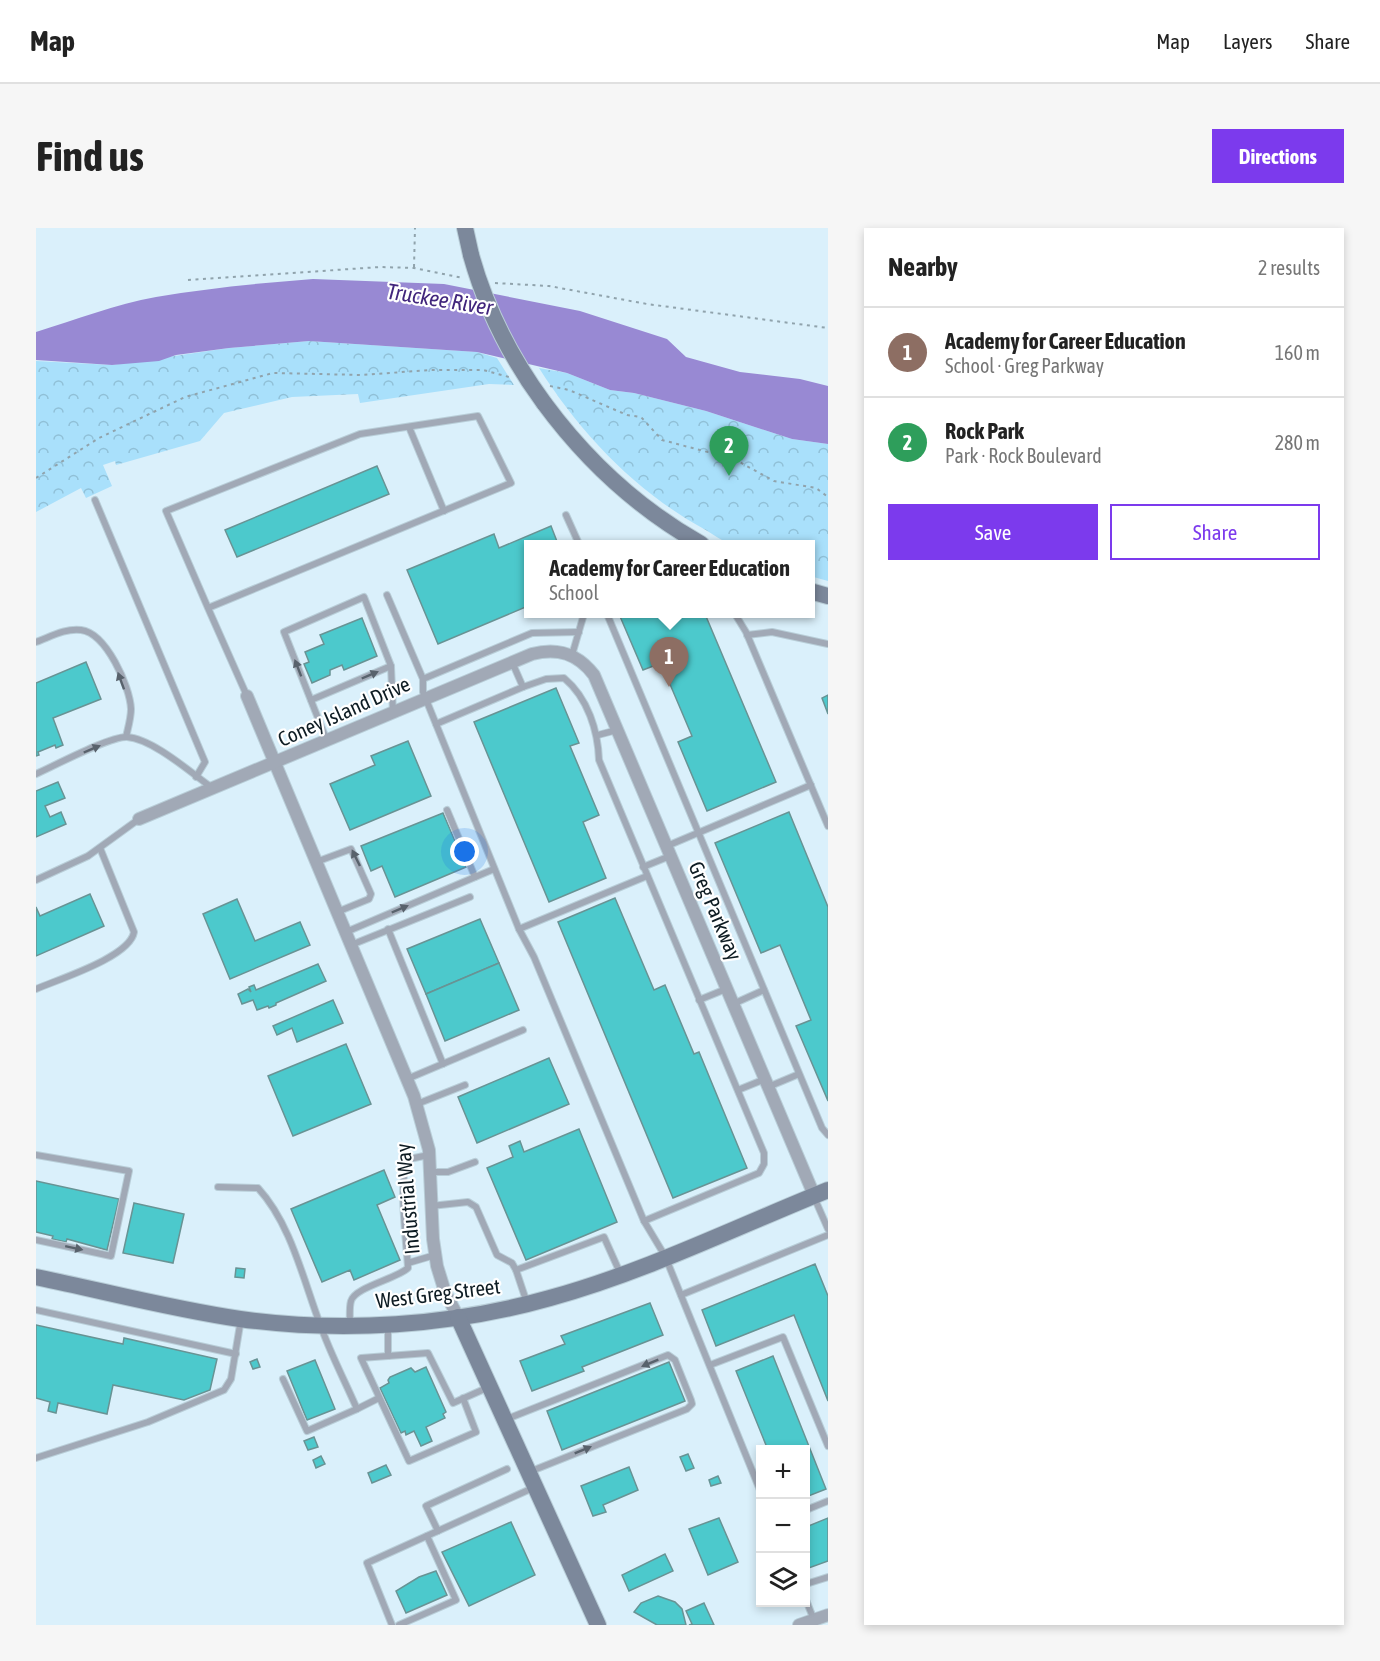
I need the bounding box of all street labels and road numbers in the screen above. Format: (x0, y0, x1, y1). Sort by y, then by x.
street label: Coney Island Drive (274, 671, 413, 751)
street label: Greg Parkway (684, 858, 748, 964)
street label: Industrial Way (390, 1142, 424, 1256)
street label: West Greg Street (374, 1273, 502, 1313)

